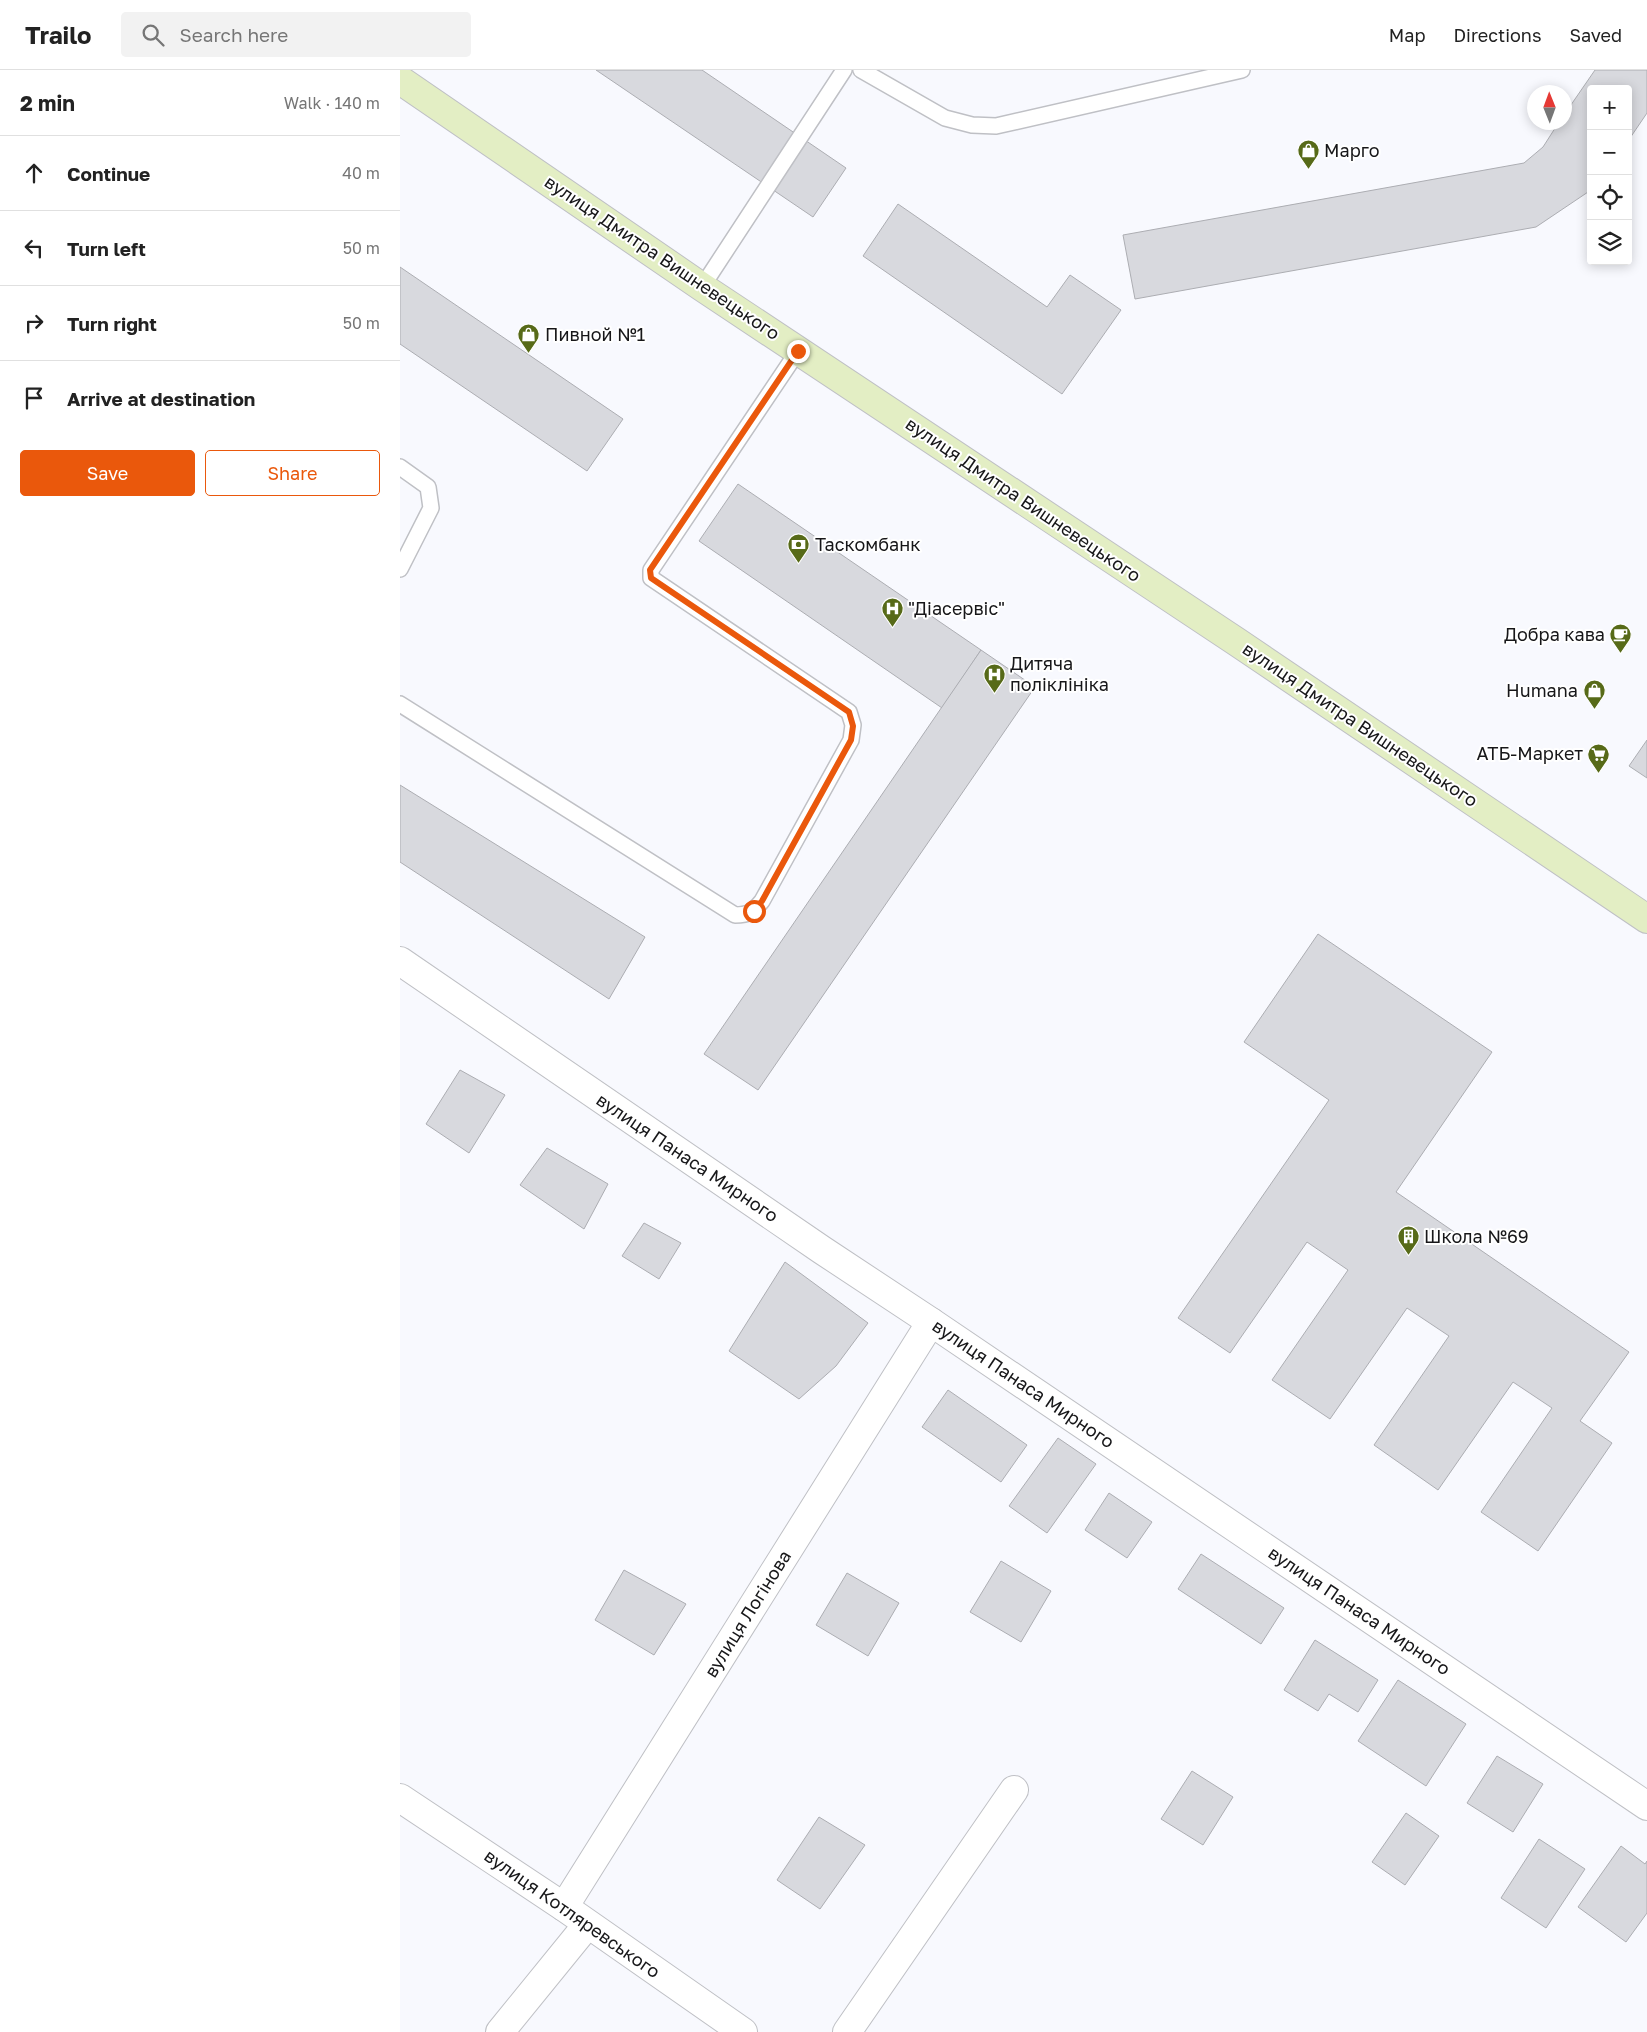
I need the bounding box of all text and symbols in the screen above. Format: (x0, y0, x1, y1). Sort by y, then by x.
search box (121, 12, 471, 57)
text: Trailo (25, 20, 91, 49)
icon: search (139, 21, 167, 49)
text: Search here (179, 23, 288, 46)
text: Map (1389, 24, 1425, 46)
text: Directions (1453, 24, 1541, 46)
text: Saved (1569, 24, 1622, 46)
north arrow (1527, 85, 1572, 130)
map controls (1587, 85, 1632, 265)
button: + (1587, 85, 1632, 130)
text: 2 min (20, 90, 75, 116)
text: Walk · 140 m (284, 93, 380, 113)
button: − (1587, 130, 1632, 175)
shop icon: Марго (1296, 139, 1320, 170)
place label: Марго (1324, 139, 1380, 161)
icon: ahead (20, 159, 48, 187)
text: Continue (67, 162, 150, 185)
text: 40 m (342, 163, 380, 183)
street label: вулиця Дмитра Вишневецького (541, 170, 784, 344)
button: locate (1587, 175, 1632, 220)
button: layers (1587, 220, 1632, 265)
icon: left (20, 234, 48, 262)
text: Turn left (67, 237, 146, 260)
text: 50 m (343, 238, 380, 258)
icon: right (20, 309, 48, 337)
text: Turn right (67, 312, 157, 335)
text: 50 m (343, 313, 380, 333)
shop icon: Пивной №1 (517, 323, 541, 354)
place label: Пивной №1 (545, 323, 646, 345)
route end (787, 340, 810, 363)
icon: arrive (20, 384, 48, 412)
text: Arrive at destination (67, 387, 255, 410)
street label: вулиця Дмитра Вишневецького (902, 412, 1145, 586)
button: Save (20, 450, 195, 496)
button: Share (205, 450, 380, 496)
bank icon: Таскомбанк (787, 533, 811, 564)
place label: Таскомбанк (815, 533, 920, 555)
hospital icon: "Діасервіс" (880, 597, 904, 628)
place label: "Діасервіс" (908, 597, 1005, 619)
place label: Добра кава (1504, 623, 1605, 645)
cafe icon: Добра кава (1609, 623, 1633, 654)
street label: вулиця Дмитра Вишневецького (1239, 637, 1482, 811)
place label: Дитяча поліклініка (1010, 652, 1109, 695)
hospital icon: Дитяча поліклініка (982, 662, 1006, 693)
place label: Humana (1506, 679, 1578, 701)
shop icon: Humana (1582, 679, 1606, 710)
place label: АТБ-Маркет (1477, 742, 1583, 764)
supermarket icon: АТБ-Маркет (1587, 742, 1611, 773)
route start (743, 900, 766, 923)
street label: вулиця Панаса Мирного (592, 1088, 783, 1226)
building icon: Школа №69 (1396, 1225, 1420, 1256)
place label: Школа №69 (1424, 1225, 1529, 1247)
street label: вулиця Панаса Мирного (928, 1314, 1119, 1452)
street label: вулиця Панаса Мирного (1264, 1541, 1455, 1679)
street label: вулиця Логінова (699, 1546, 795, 1681)
street label: вулиця Котляревського (480, 1844, 665, 1982)

